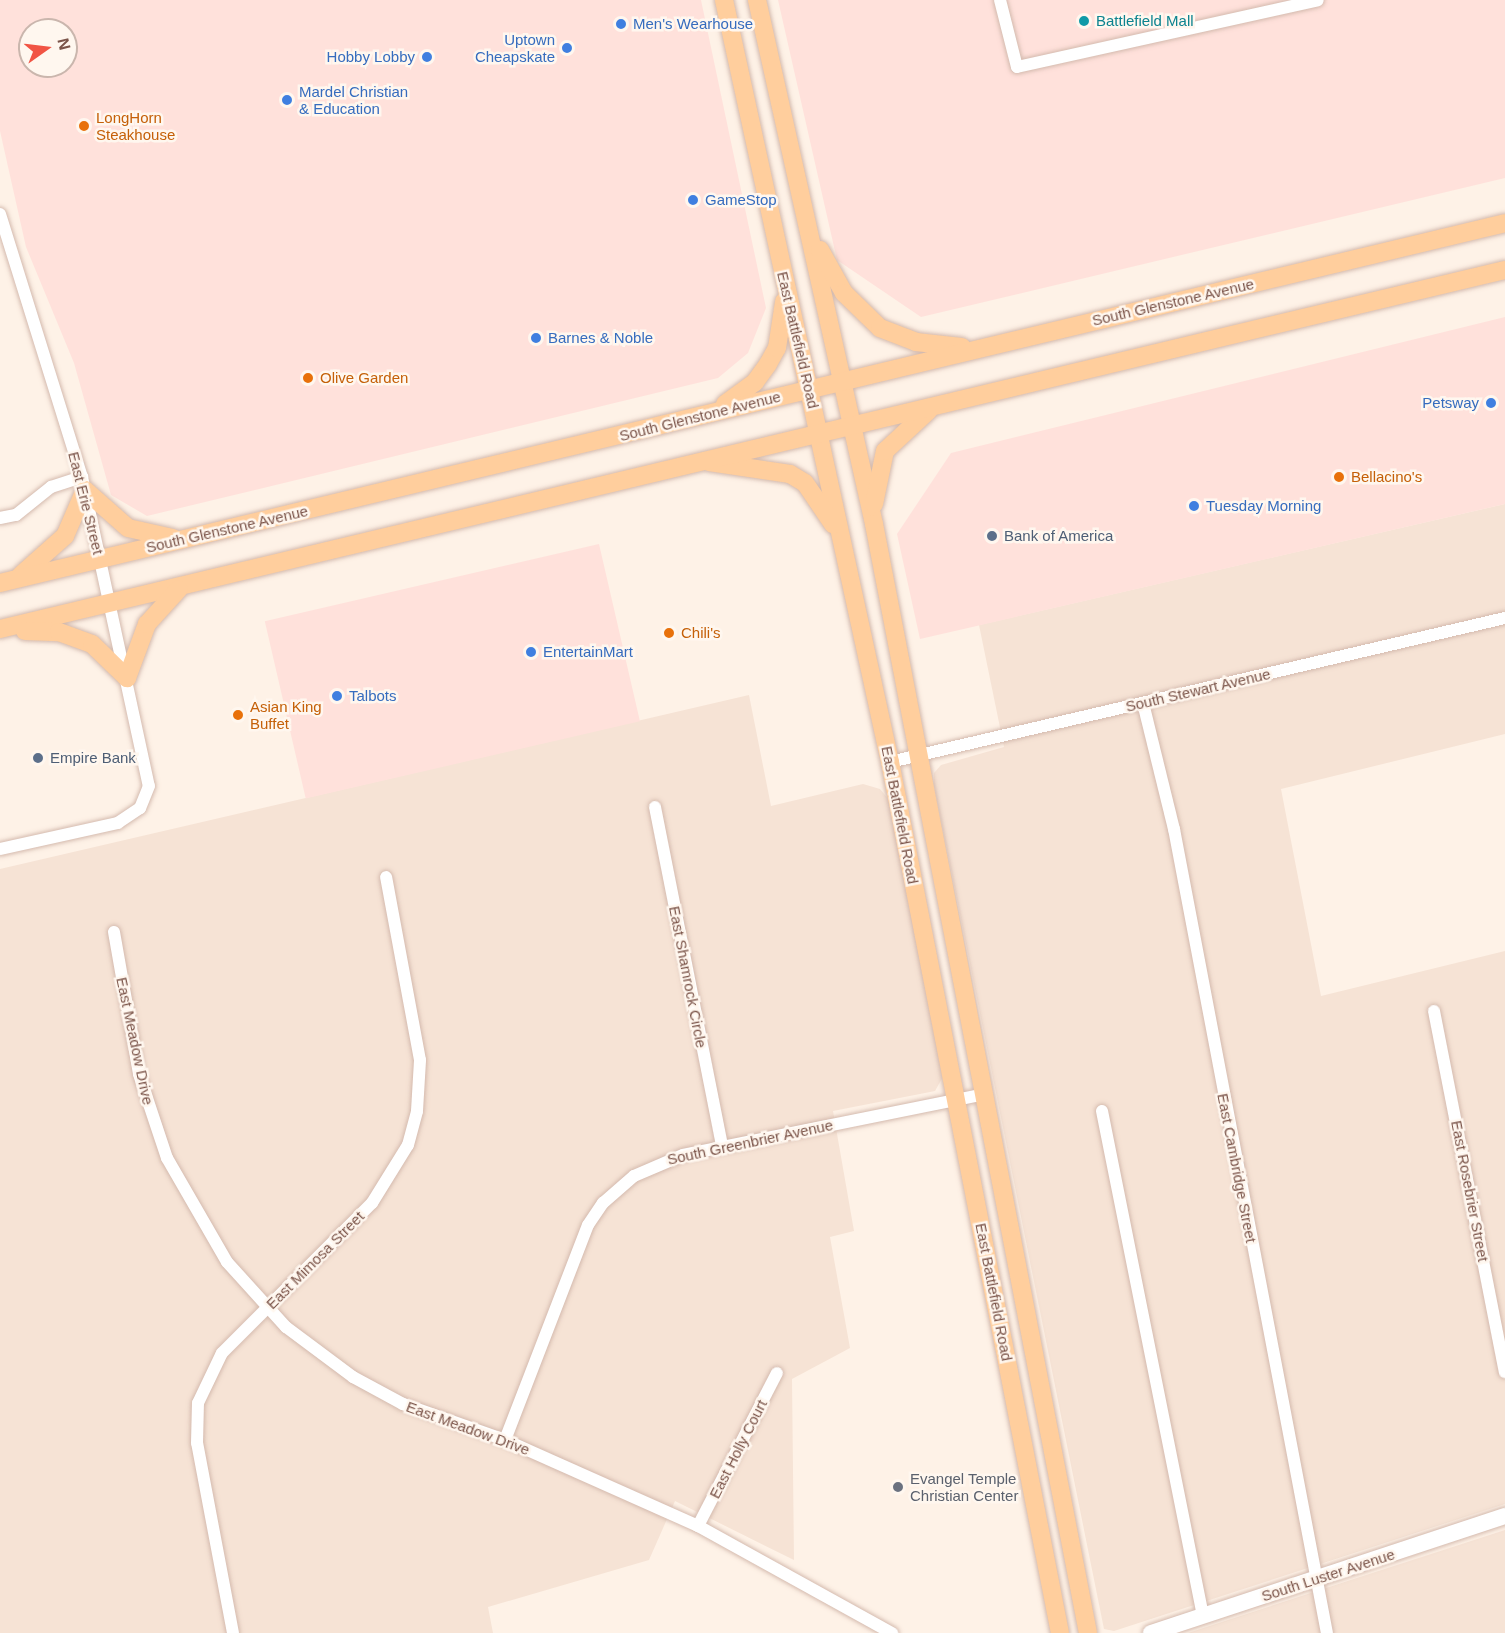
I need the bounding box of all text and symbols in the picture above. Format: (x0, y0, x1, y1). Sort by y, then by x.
place label: Battlefield Mall (1096, 12, 1194, 30)
marker: Battlefield Mall (1077, 14, 1091, 28)
place label: Men's Wearhouse (633, 15, 753, 33)
marker: Men's Wearhouse (614, 17, 628, 31)
north arrow (18, 18, 78, 78)
place label: Uptown Cheapskate (475, 30, 555, 65)
text: N (54, 36, 74, 52)
marker: Uptown Cheapskate (560, 41, 574, 55)
place label: Hobby Lobby (327, 48, 415, 66)
marker: Hobby Lobby (420, 50, 434, 64)
place label: Mardel Christian & Education (299, 82, 408, 117)
marker: Mardel Christian & Education (280, 93, 294, 107)
place label: LongHorn Steakhouse (96, 108, 175, 143)
marker: LongHorn Steakhouse (77, 119, 91, 133)
place label: GameStop (705, 191, 777, 209)
marker: GameStop (686, 193, 700, 207)
street label: East Battlefield Road (773, 270, 823, 410)
street label: South Glenstone Avenue (1090, 275, 1256, 329)
place label: Barnes & Noble (548, 329, 653, 347)
marker: Barnes & Noble (529, 331, 543, 345)
place label: Olive Garden (320, 369, 408, 387)
marker: Olive Garden (301, 371, 315, 385)
street label: South Glenstone Avenue (617, 387, 783, 445)
place label: Petsway (1422, 394, 1479, 412)
marker: Petsway (1484, 396, 1498, 410)
street label: East Erie Street (65, 450, 107, 556)
place label: Bellacino's (1351, 468, 1422, 486)
marker: Bellacino's (1332, 470, 1346, 484)
place label: Tuesday Morning (1206, 497, 1321, 515)
marker: Tuesday Morning (1187, 499, 1201, 513)
street label: South Glenstone Avenue (144, 502, 310, 556)
place label: Bank of America (1004, 527, 1114, 545)
marker: Bank of America (985, 529, 999, 543)
place label: Chili's (681, 624, 721, 642)
marker: Chili's (662, 626, 676, 640)
place label: EntertainMart (543, 643, 633, 661)
marker: EntertainMart (524, 645, 538, 659)
street label: South Stewart Avenue (1123, 664, 1273, 716)
place label: Talbots (349, 687, 397, 705)
marker: Talbots (330, 689, 344, 703)
place label: Asian King Buffet (250, 697, 322, 732)
marker: Asian King Buffet (231, 708, 245, 722)
street label: East Battlefield Road (878, 745, 922, 885)
place label: Empire Bank (50, 749, 136, 767)
marker: Empire Bank (31, 751, 45, 765)
street label: East Shamrock Circle (665, 905, 711, 1049)
street label: East Meadow Drive (113, 976, 157, 1106)
street label: East Cambridge Street (1214, 1092, 1260, 1244)
street label: South Greenbrier Avenue (665, 1116, 835, 1168)
street label: East Rosebrier Street (1447, 1119, 1493, 1263)
street label: East Mimosa Street (262, 1207, 368, 1313)
street label: East Battlefield Road (972, 1222, 1016, 1362)
street label: East Meadow Drive (404, 1397, 532, 1459)
street label: East Holly Court (705, 1397, 771, 1501)
place label: Evangel Temple Christian Center (910, 1469, 1018, 1504)
marker: Evangel Temple Christian Center (891, 1480, 905, 1494)
street label: South Luster Avenue (1259, 1545, 1397, 1605)

